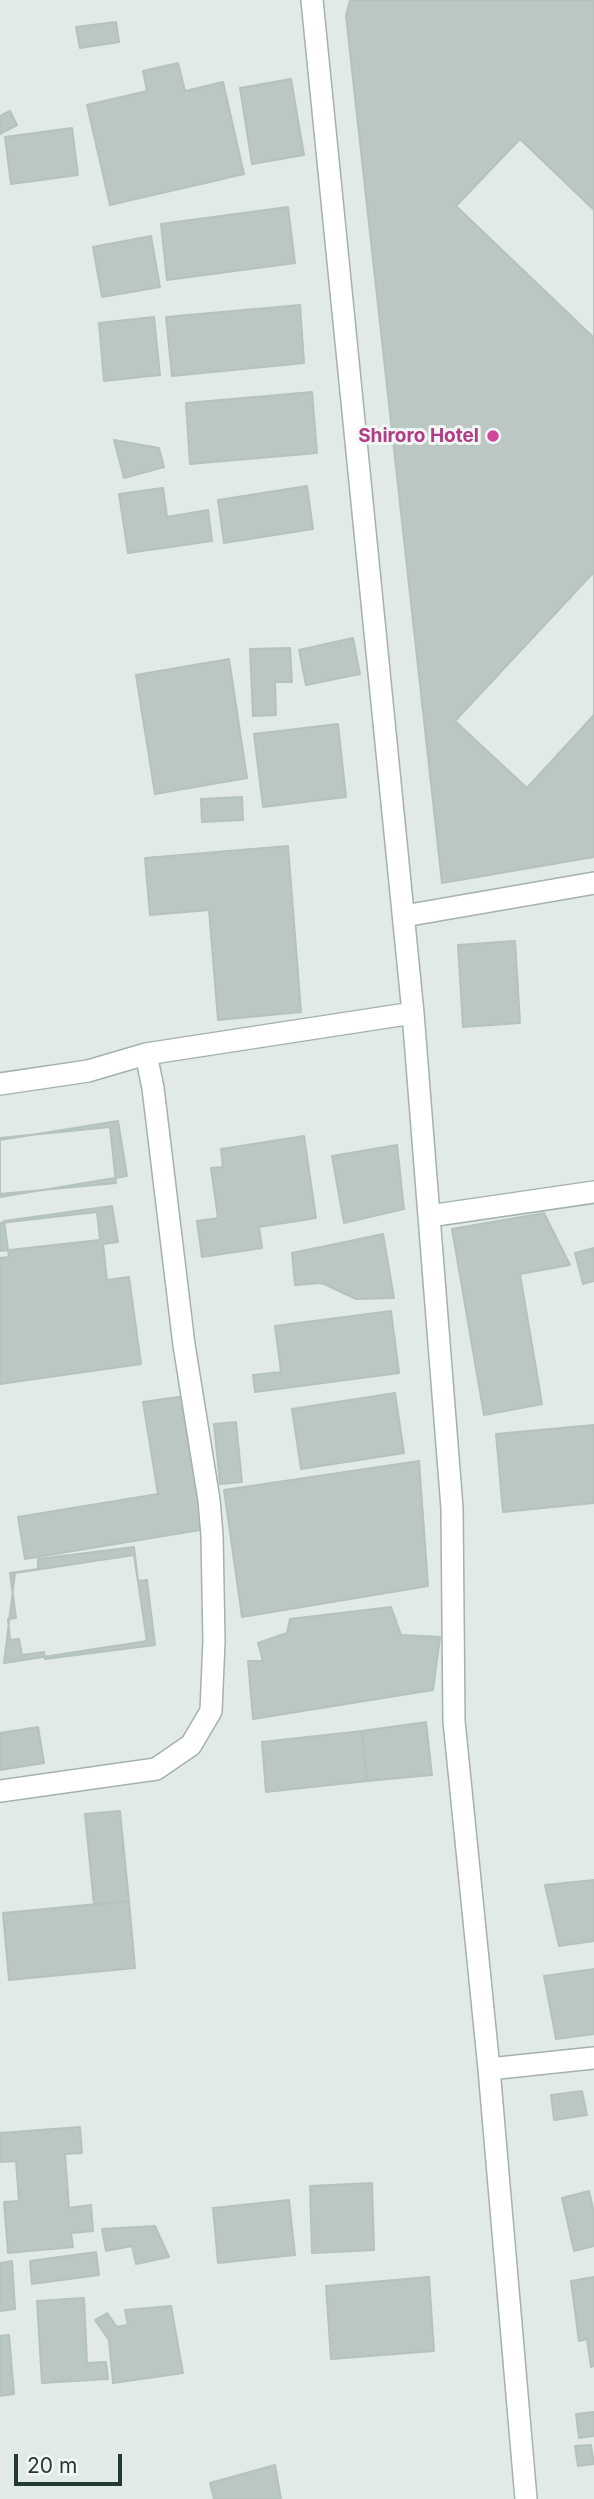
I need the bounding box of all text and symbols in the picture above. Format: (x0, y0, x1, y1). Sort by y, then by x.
place label: Shiroro Hotel (358, 425, 479, 447)
marker: Shiroro Hotel (485, 428, 501, 444)
scale bar (18, 2440, 126, 2484)
text: 20 m (27, 2453, 77, 2478)

